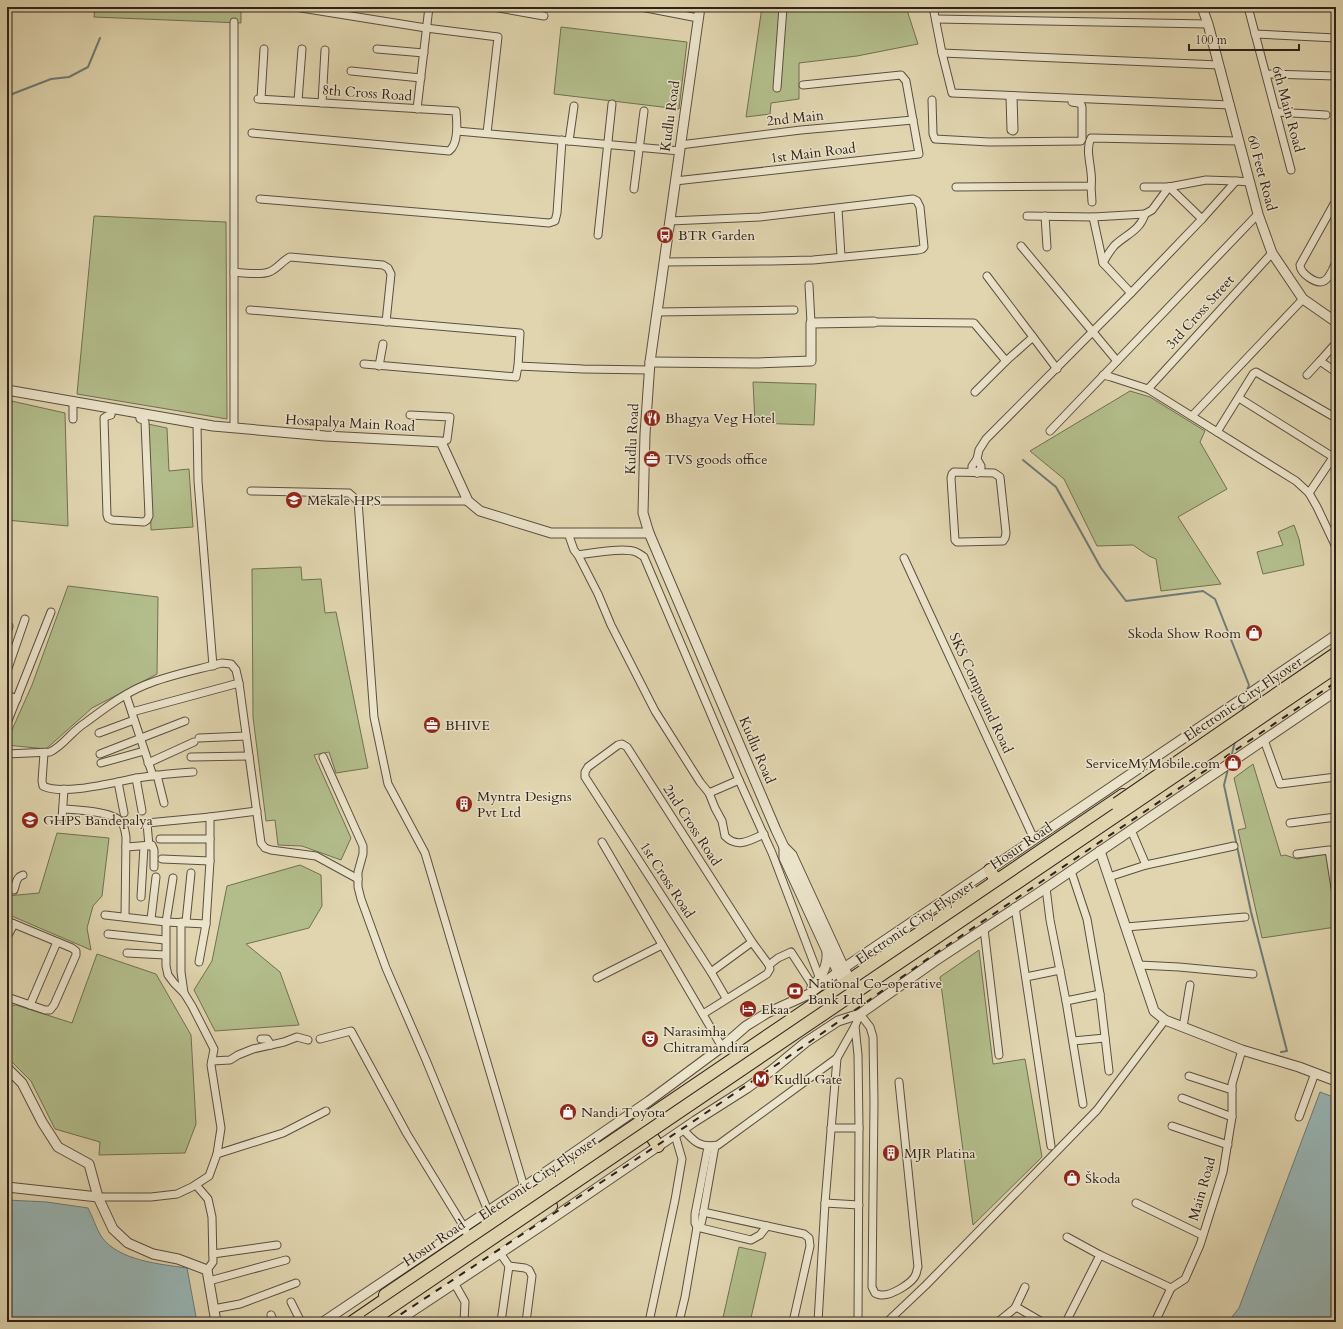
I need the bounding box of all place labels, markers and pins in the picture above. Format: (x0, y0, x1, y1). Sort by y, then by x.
bus stop icon: BTR Garden (655, 225, 675, 245)
place label: BTR Garden (678, 226, 755, 245)
restaurant icon: Bhagya Veg Hotel (642, 408, 662, 428)
place label: Bhagya Veg Hotel (665, 409, 776, 428)
office icon: TVS goods office (642, 449, 662, 469)
place label: TVS goods office (665, 450, 768, 469)
school or university icon: Mekale HPS (284, 490, 304, 510)
place label: Mekale HPS (307, 491, 381, 510)
shop icon: Skoda Show Room (1244, 623, 1264, 643)
place label: Skoda Show Room (1128, 624, 1241, 643)
office icon: BHIVE (422, 715, 442, 735)
place label: BHIVE (445, 716, 490, 735)
shop icon: ServiceMyMobile.com (1223, 753, 1243, 773)
place label: ServiceMyMobile.com (1086, 754, 1220, 773)
place label: Myntra Designs Pvt Ltd (477, 787, 572, 822)
building icon: Myntra Designs Pvt Ltd (454, 794, 474, 814)
school or university icon: GHPS Bandepalya (20, 810, 40, 830)
place label: GHPS Bandepalya (43, 811, 153, 830)
place label: National Co-operative Bank Ltd. (808, 974, 942, 1009)
bank icon: National Co-operative Bank Ltd. (785, 981, 805, 1001)
hotel icon: Ekaa (738, 999, 758, 1019)
place label: Ekaa (761, 1000, 789, 1019)
place label: Narasimha Chitramandira (663, 1022, 749, 1057)
theatre icon: Narasimha Chitramandira (640, 1029, 660, 1049)
metro station icon: Kudlu Gate (751, 1069, 771, 1089)
place label: Kudlu Gate (774, 1070, 842, 1089)
shop icon: Nandi Toyota (558, 1102, 578, 1122)
place label: Nandi Toyota (581, 1103, 665, 1122)
building icon: MJR Platina (881, 1143, 901, 1163)
place label: MJR Platina (904, 1144, 976, 1163)
shop icon: Škoda (1062, 1168, 1082, 1188)
place label: Škoda (1085, 1169, 1121, 1188)

